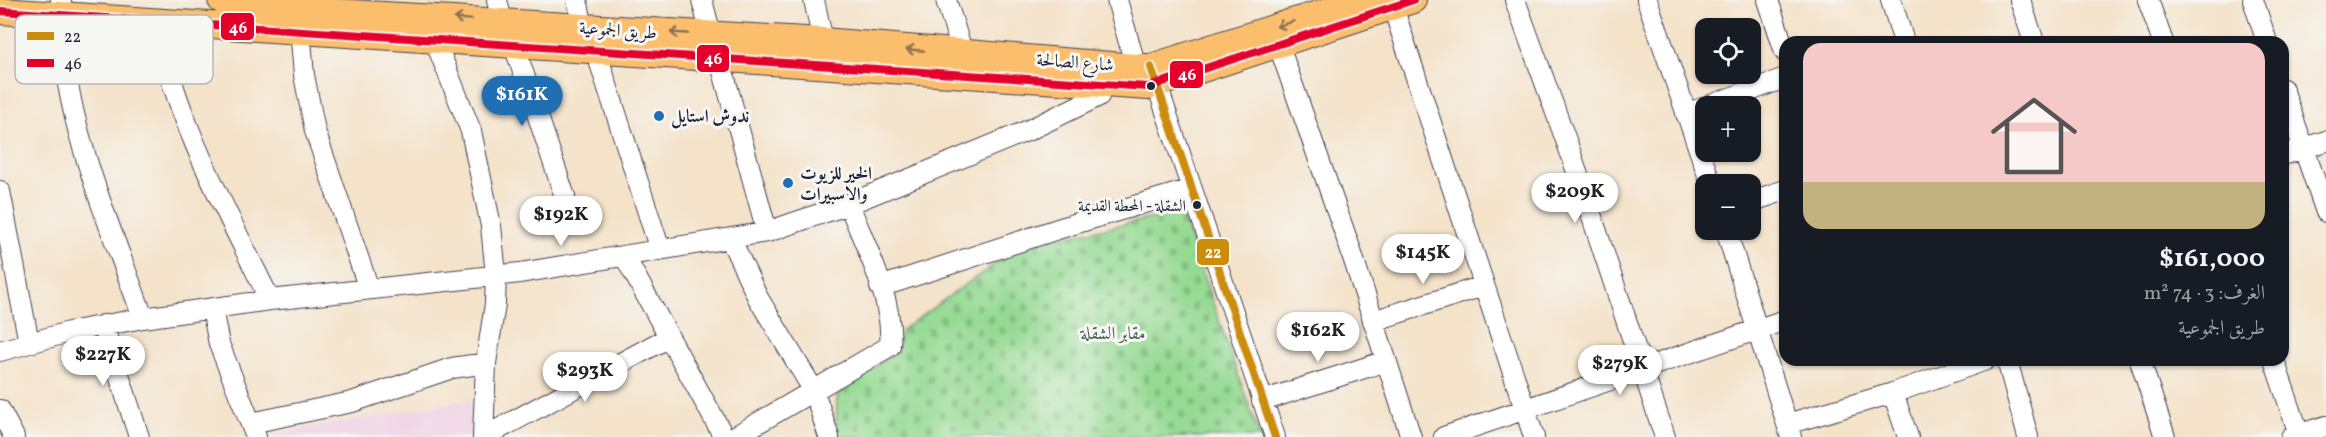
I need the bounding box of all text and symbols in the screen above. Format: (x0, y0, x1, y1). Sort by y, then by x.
line badge: 46 (220, 12, 255, 41)
one-way arrow (454, 13, 474, 24)
legend (15, 15, 213, 84)
street label: طريق الجموعية (578, 16, 658, 47)
text: 46 (229, 18, 247, 40)
map controls (1695, 18, 1761, 240)
button: locate (1695, 18, 1761, 84)
one-way arrow (1276, 19, 1295, 30)
text: 22 (64, 27, 81, 49)
one-way arrow (669, 28, 689, 39)
line badge: 46 (696, 44, 730, 73)
one-way arrow (906, 44, 925, 55)
street label: شارع الصالحة (1035, 48, 1114, 80)
text: 46 (704, 49, 722, 71)
text: 46 (64, 54, 82, 76)
line badge: 46 (1169, 60, 1204, 89)
text: 46 (1178, 65, 1196, 87)
pin: $161K (480, 76, 564, 127)
unlabelled marker (1145, 80, 1157, 92)
text: $161K (496, 81, 548, 109)
icon: home (1980, 82, 2088, 190)
button: + (1695, 96, 1761, 162)
place label: ندوش استايل (671, 105, 749, 130)
marker: ندوش استايل (652, 109, 666, 123)
place label: الخير للزيوت والاسبيرات (800, 162, 872, 208)
pin: $209K (1533, 173, 1617, 224)
button: − (1695, 174, 1761, 240)
marker: الخير للزيوت والاسبيرات (781, 176, 795, 190)
text: $209K (1545, 178, 1605, 206)
pin: $192K (519, 196, 603, 247)
place label: الشقلة - المحطة القديمة (1078, 196, 1186, 218)
marker: الشقلة - المحطة القديمة (1191, 199, 1203, 211)
text: $192K (533, 201, 589, 229)
pin: $145K (1381, 234, 1465, 285)
line badge: 22 (1196, 238, 1230, 266)
text: $145K (1395, 239, 1451, 267)
text: $161,000 (2159, 241, 2265, 277)
text: 22 (1205, 243, 1221, 265)
text: الغرف: 3 · 74 m² (2144, 280, 2265, 308)
pin: $162K (1276, 312, 1360, 363)
text: طريق الجموعية (2178, 315, 2265, 343)
text: $162K (1290, 317, 1346, 345)
park label: مقابر الشقلة (1080, 322, 1145, 347)
pin: $227K (61, 336, 145, 387)
text: $227K (75, 341, 131, 369)
pin: $279K (1578, 345, 1662, 396)
text: $279K (1592, 350, 1648, 378)
pin: $293K (543, 352, 627, 403)
text: $293K (557, 357, 614, 385)

